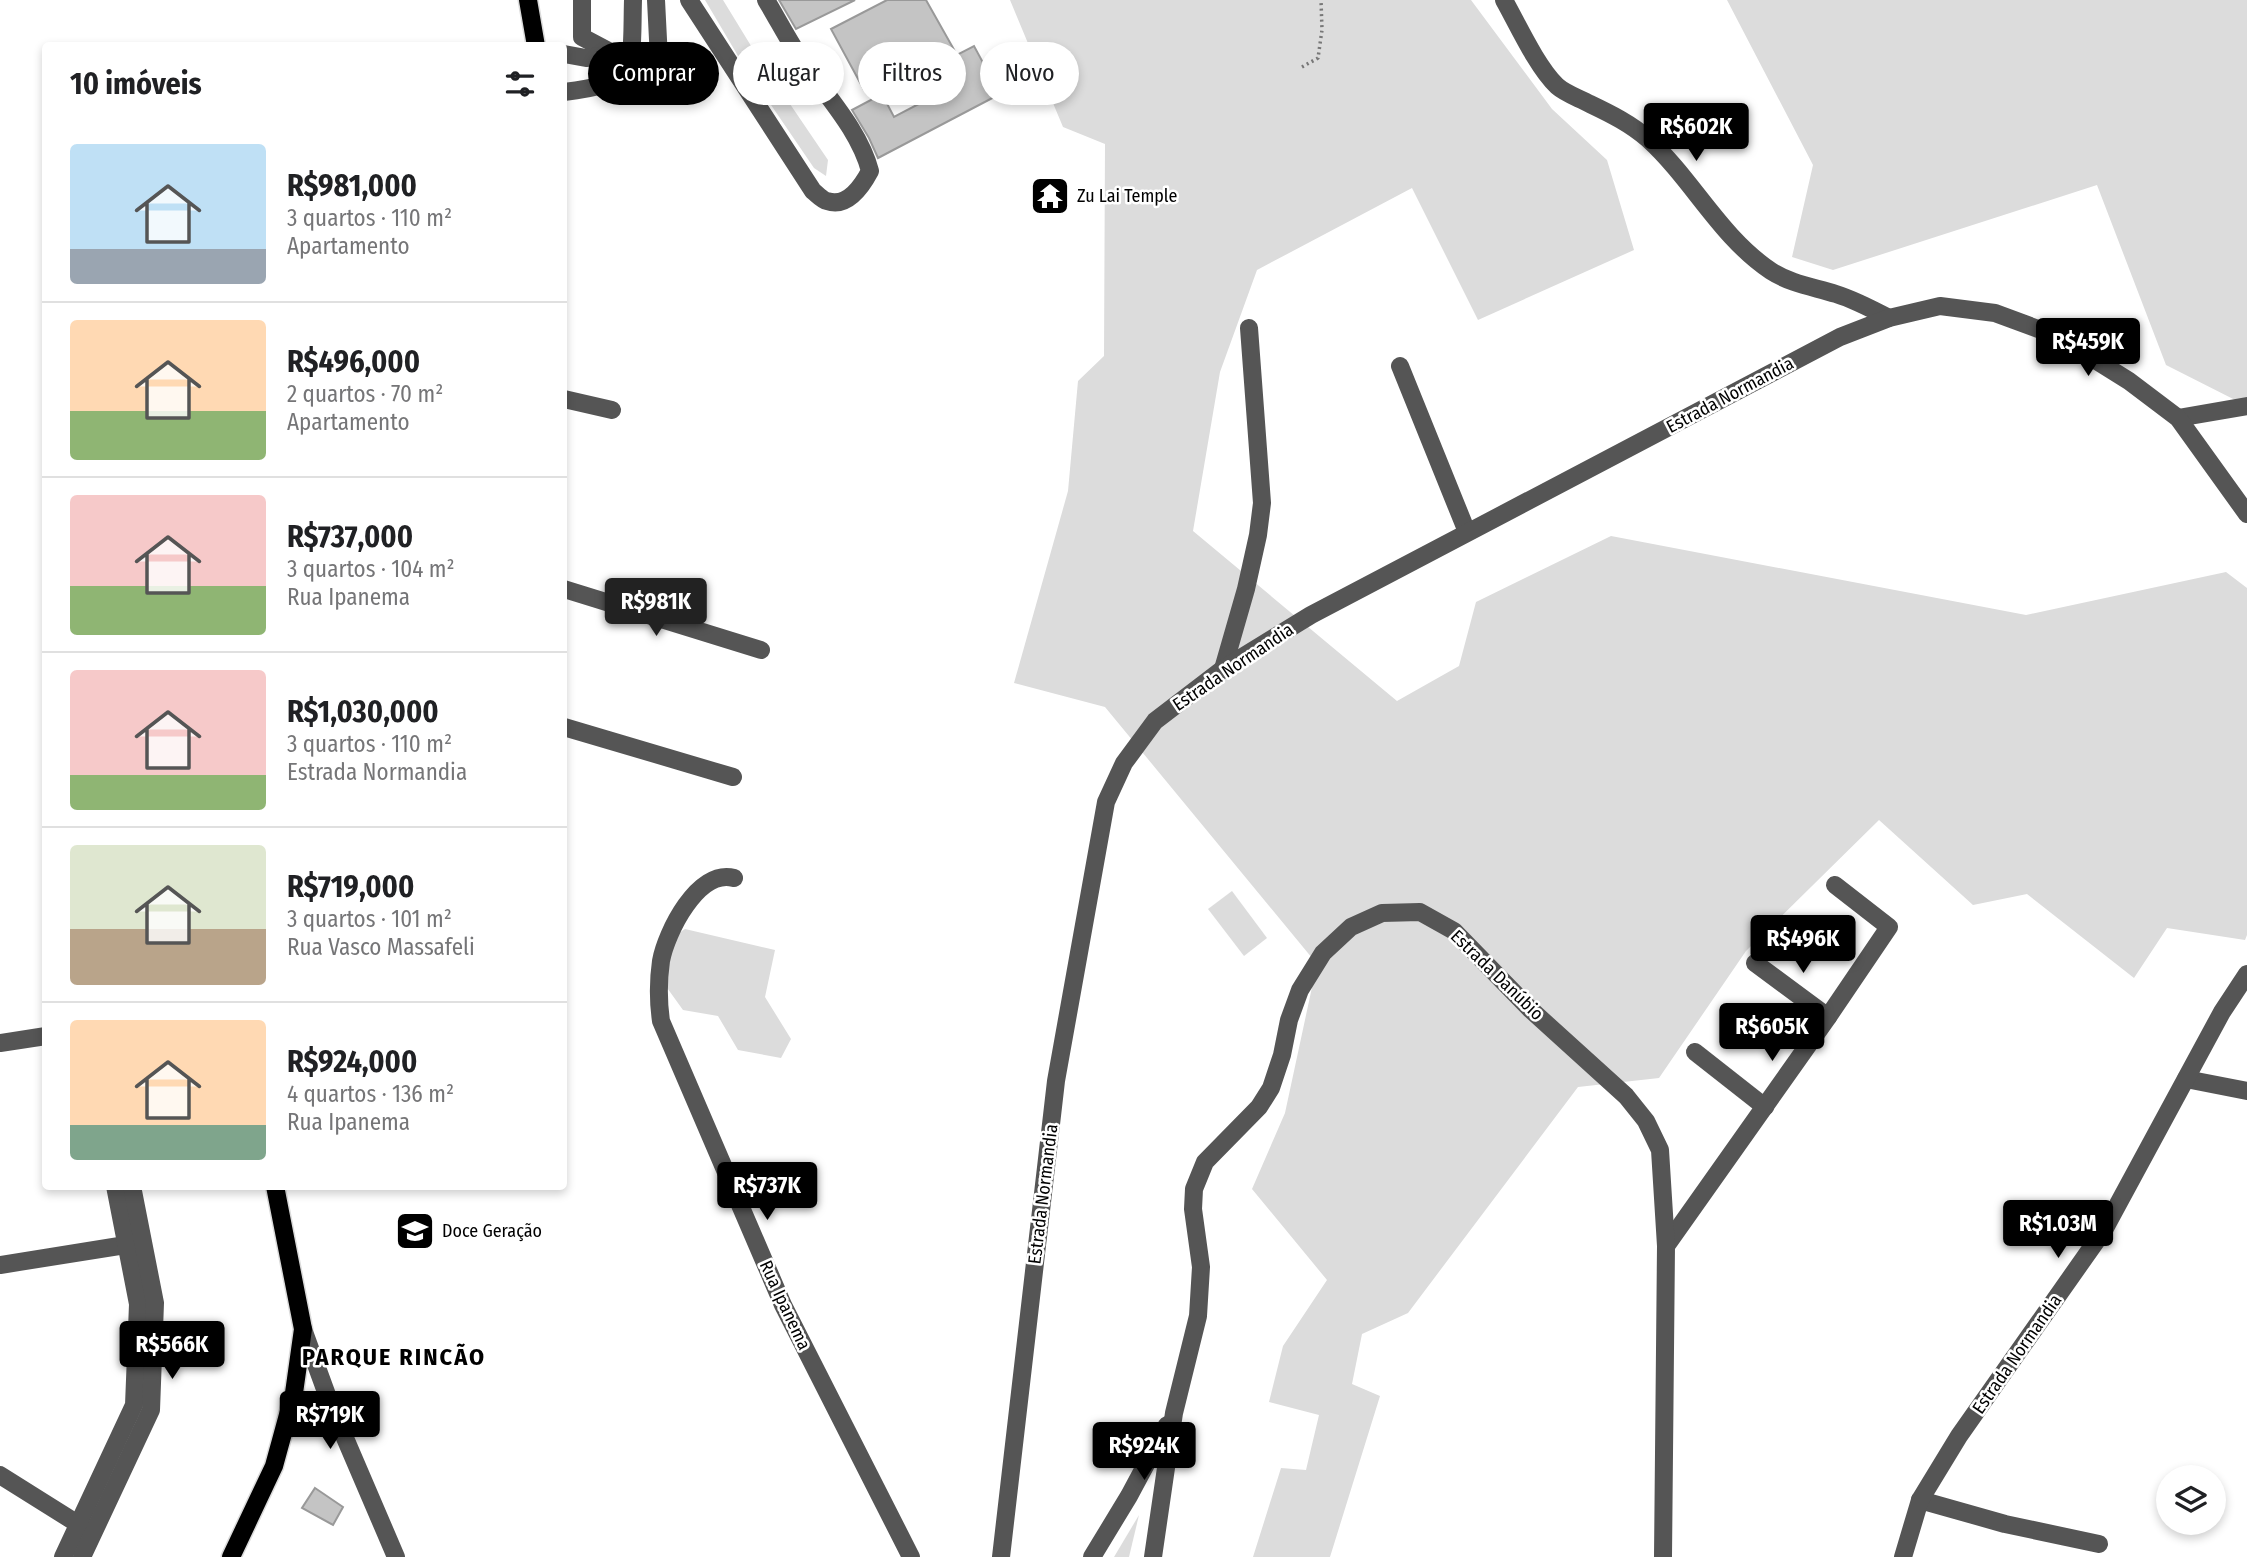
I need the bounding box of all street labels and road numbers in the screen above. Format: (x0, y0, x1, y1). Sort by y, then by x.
street label: Estrada Normandia (1663, 352, 1798, 438)
street label: Estrada Normandia (1168, 618, 1298, 716)
street label: Estrada Danúbio (1446, 925, 1548, 1025)
street label: Estrada Normandia (1023, 1123, 1063, 1265)
street label: Rua Ipanema (755, 1257, 815, 1353)
street label: Estrada Normandia (1968, 1290, 2067, 1418)

